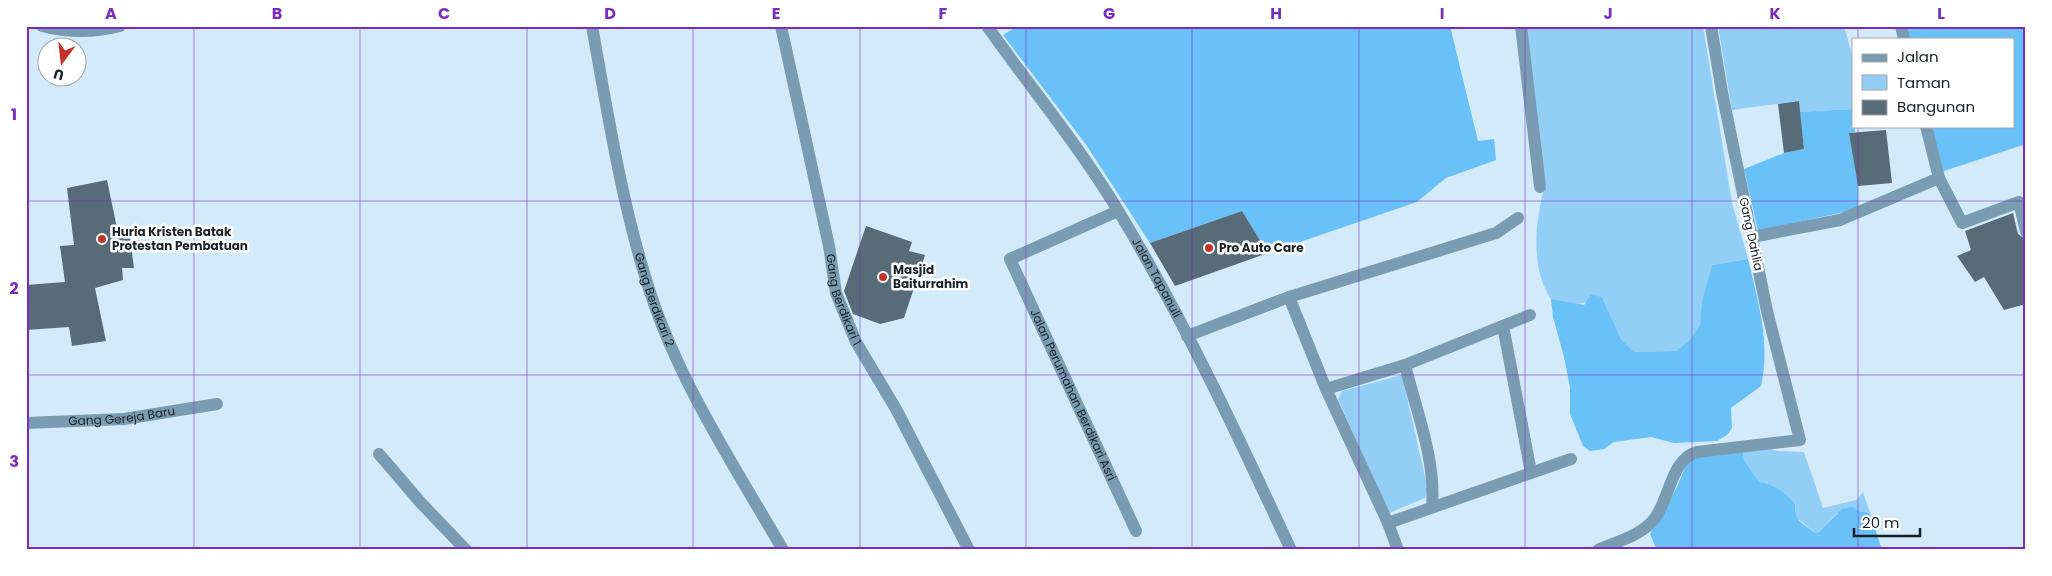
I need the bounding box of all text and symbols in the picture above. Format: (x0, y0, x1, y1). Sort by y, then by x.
text: A (105, 2, 117, 25)
text: B (272, 2, 282, 25)
text: C (438, 2, 450, 25)
text: D (604, 2, 616, 25)
text: E (772, 2, 780, 25)
text: F (939, 2, 948, 25)
text: G (1103, 2, 1115, 25)
text: H (1270, 2, 1282, 25)
text: I (1440, 2, 1444, 25)
text: J (1603, 2, 1613, 25)
text: K (1769, 2, 1781, 25)
text: L (1937, 2, 1945, 25)
north arrow (38, 38, 88, 88)
legend (1852, 38, 2014, 128)
text: Jalan (1897, 46, 1939, 67)
text: U (51, 64, 66, 85)
text: Taman (1897, 72, 1950, 93)
text: Bangunan (1897, 96, 1975, 117)
text: 1 (11, 103, 17, 126)
street label: Gang Dahlia (1735, 196, 1768, 272)
place label: Huria Kristen Batak Protestan Pembatuan (112, 223, 248, 254)
marker: Huria Kristen Batak Protestan Pembatuan (96, 233, 108, 245)
street label: Jalan Tapanuli (1128, 235, 1186, 321)
place label: Pro Auto Care (1219, 239, 1304, 256)
marker: Pro Auto Care (1203, 242, 1215, 254)
street label: Gang Berdikari 2 (631, 250, 679, 349)
street label: Gang Berdikari 1 (822, 253, 865, 349)
place label: Masjid Baiturrahim (893, 261, 969, 292)
marker: Masjid Baiturrahim (877, 271, 889, 283)
text: 2 (9, 277, 19, 300)
street label: Jalan Perumahan Berdikari Asri (1026, 306, 1121, 483)
street label: Gang Gereja Baru (68, 402, 176, 429)
text: 3 (9, 450, 19, 473)
scale bar (1854, 506, 1921, 538)
text: 20 m (1862, 512, 1900, 533)

